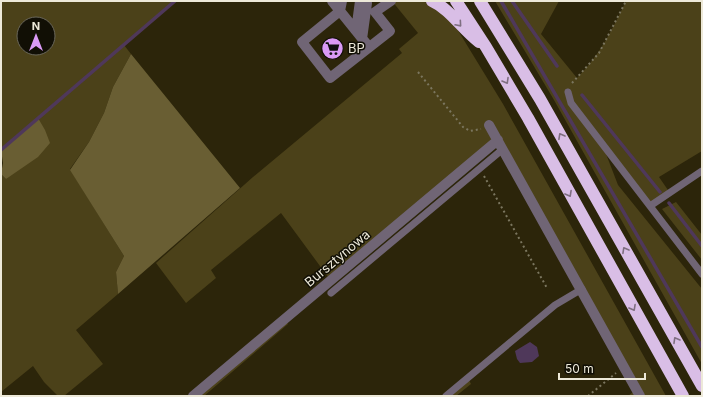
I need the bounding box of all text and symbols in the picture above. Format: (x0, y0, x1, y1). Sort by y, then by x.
north arrow (16, 16, 56, 56)
text: N (32, 19, 40, 33)
one-way arrow (454, 19, 462, 27)
supermarket icon: BP (320, 35, 346, 61)
place label: BP (348, 40, 365, 56)
one-way arrow (502, 77, 509, 84)
one-way arrow (559, 133, 566, 140)
one-way arrow (565, 190, 572, 198)
street label: Bursztynowa (301, 226, 373, 290)
one-way arrow (622, 247, 630, 254)
one-way arrow (629, 304, 636, 311)
one-way arrow (673, 337, 680, 344)
scale bar (559, 355, 645, 381)
text: 50 m (565, 361, 594, 376)

